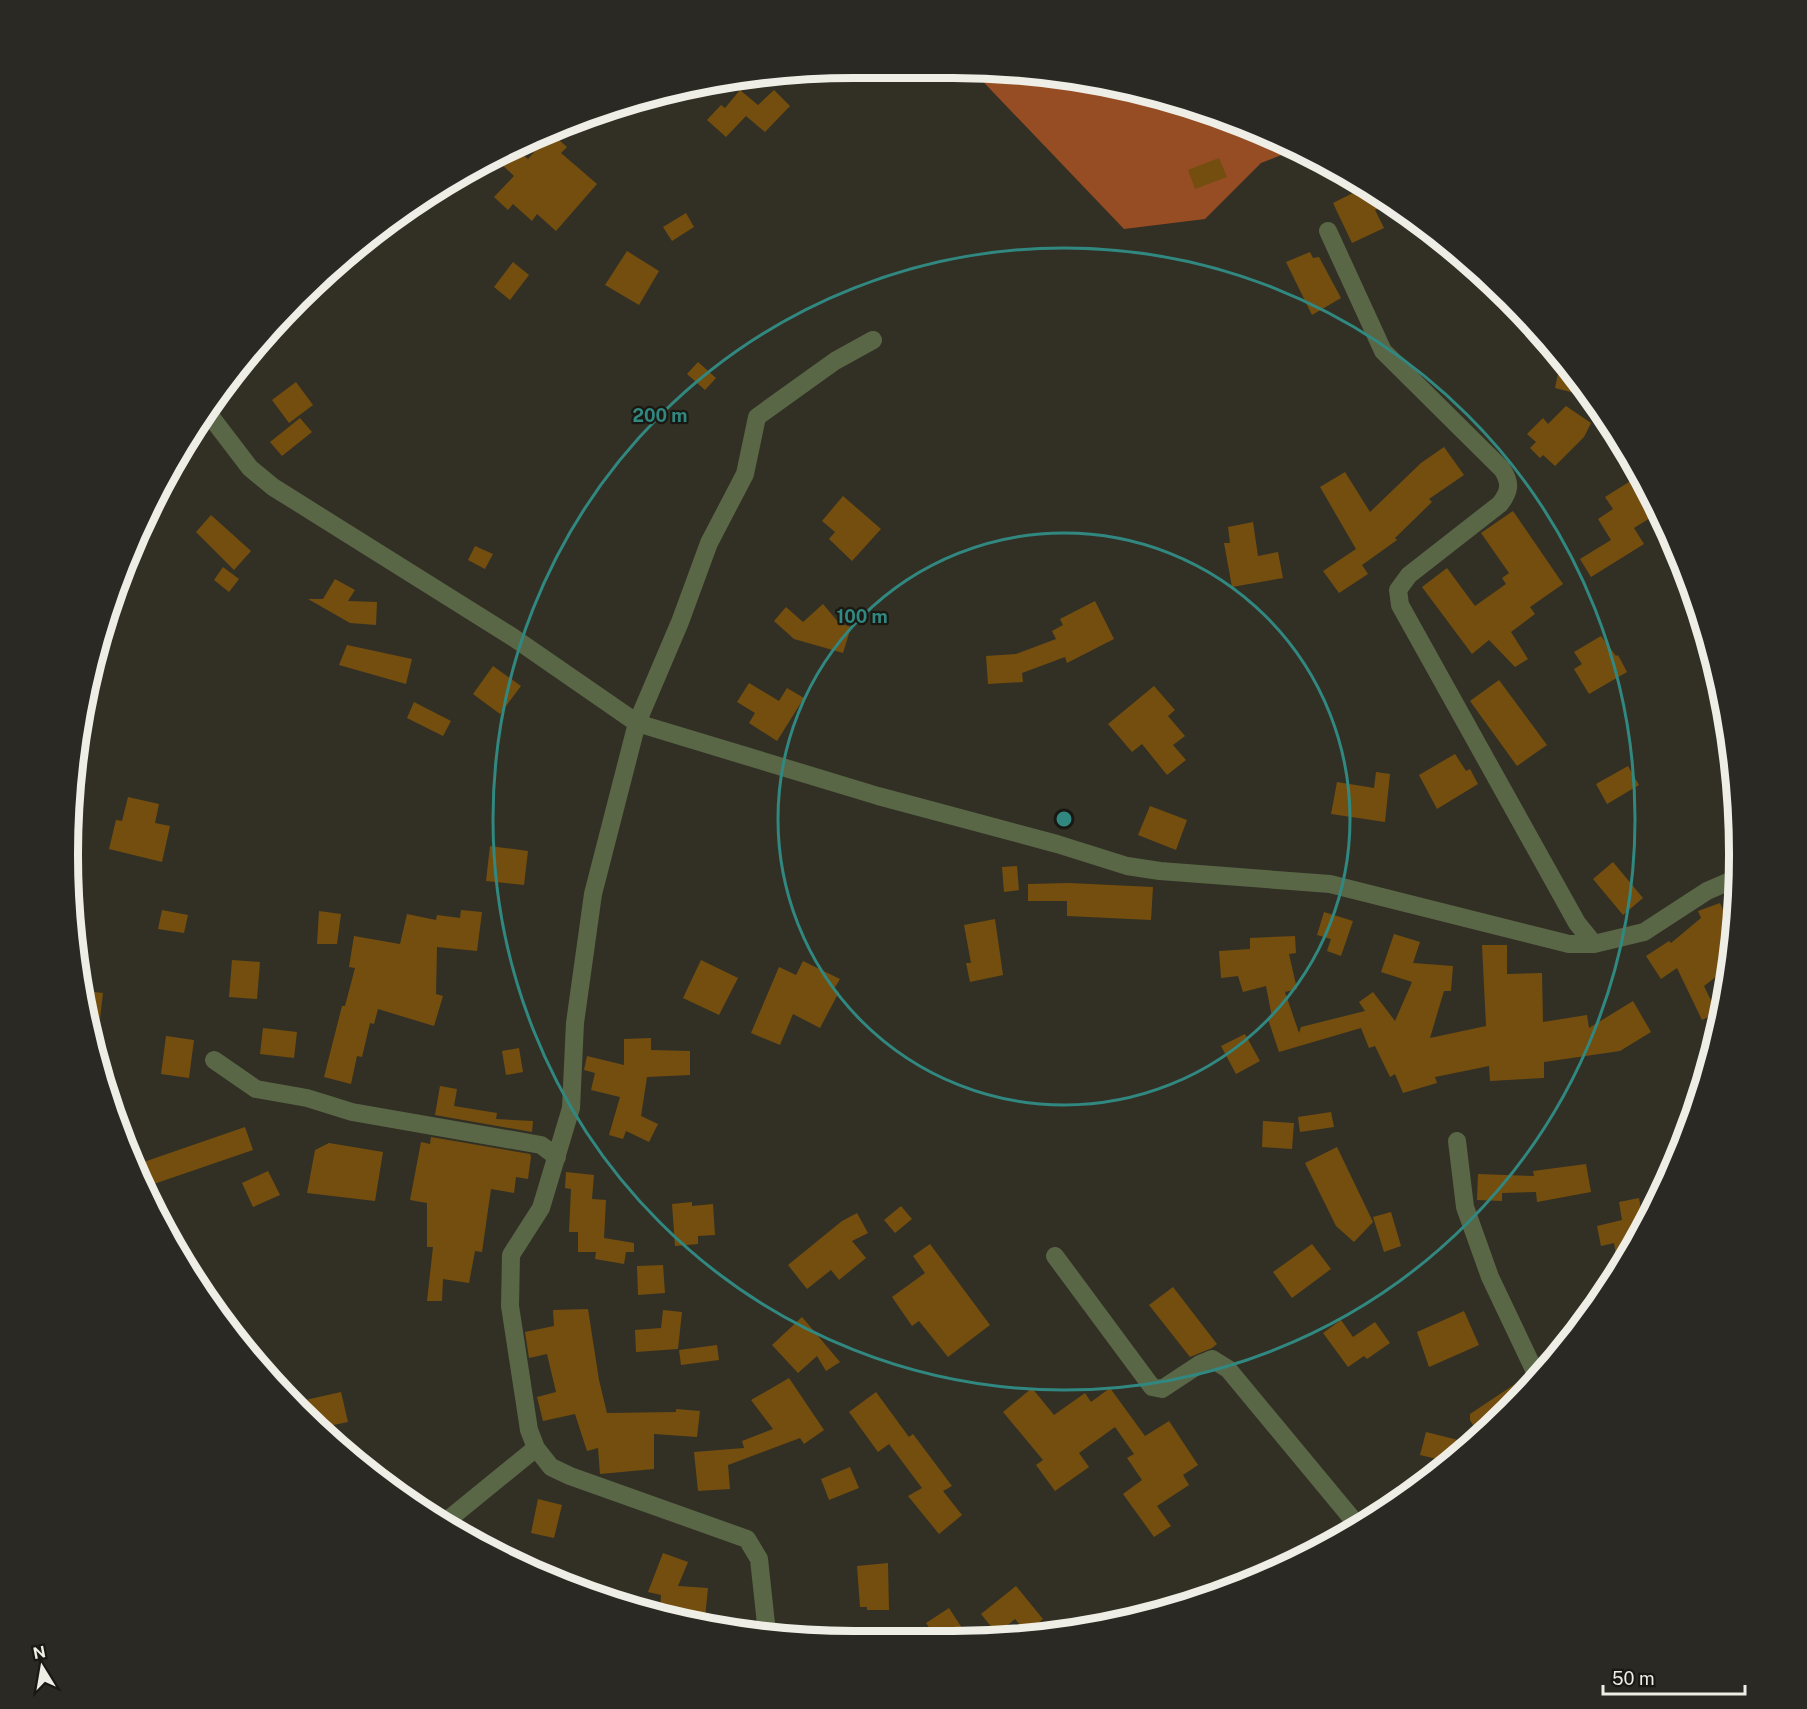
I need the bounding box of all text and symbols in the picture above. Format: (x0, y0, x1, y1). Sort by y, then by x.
text: 200 m (633, 405, 687, 426)
text: 100 m (836, 606, 888, 627)
centre of rings (1054, 809, 1074, 829)
north arrow (12, 1637, 72, 1697)
text: N (31, 1642, 47, 1663)
scale bar (1603, 1658, 1746, 1696)
text: 50 m (1612, 1668, 1655, 1689)

